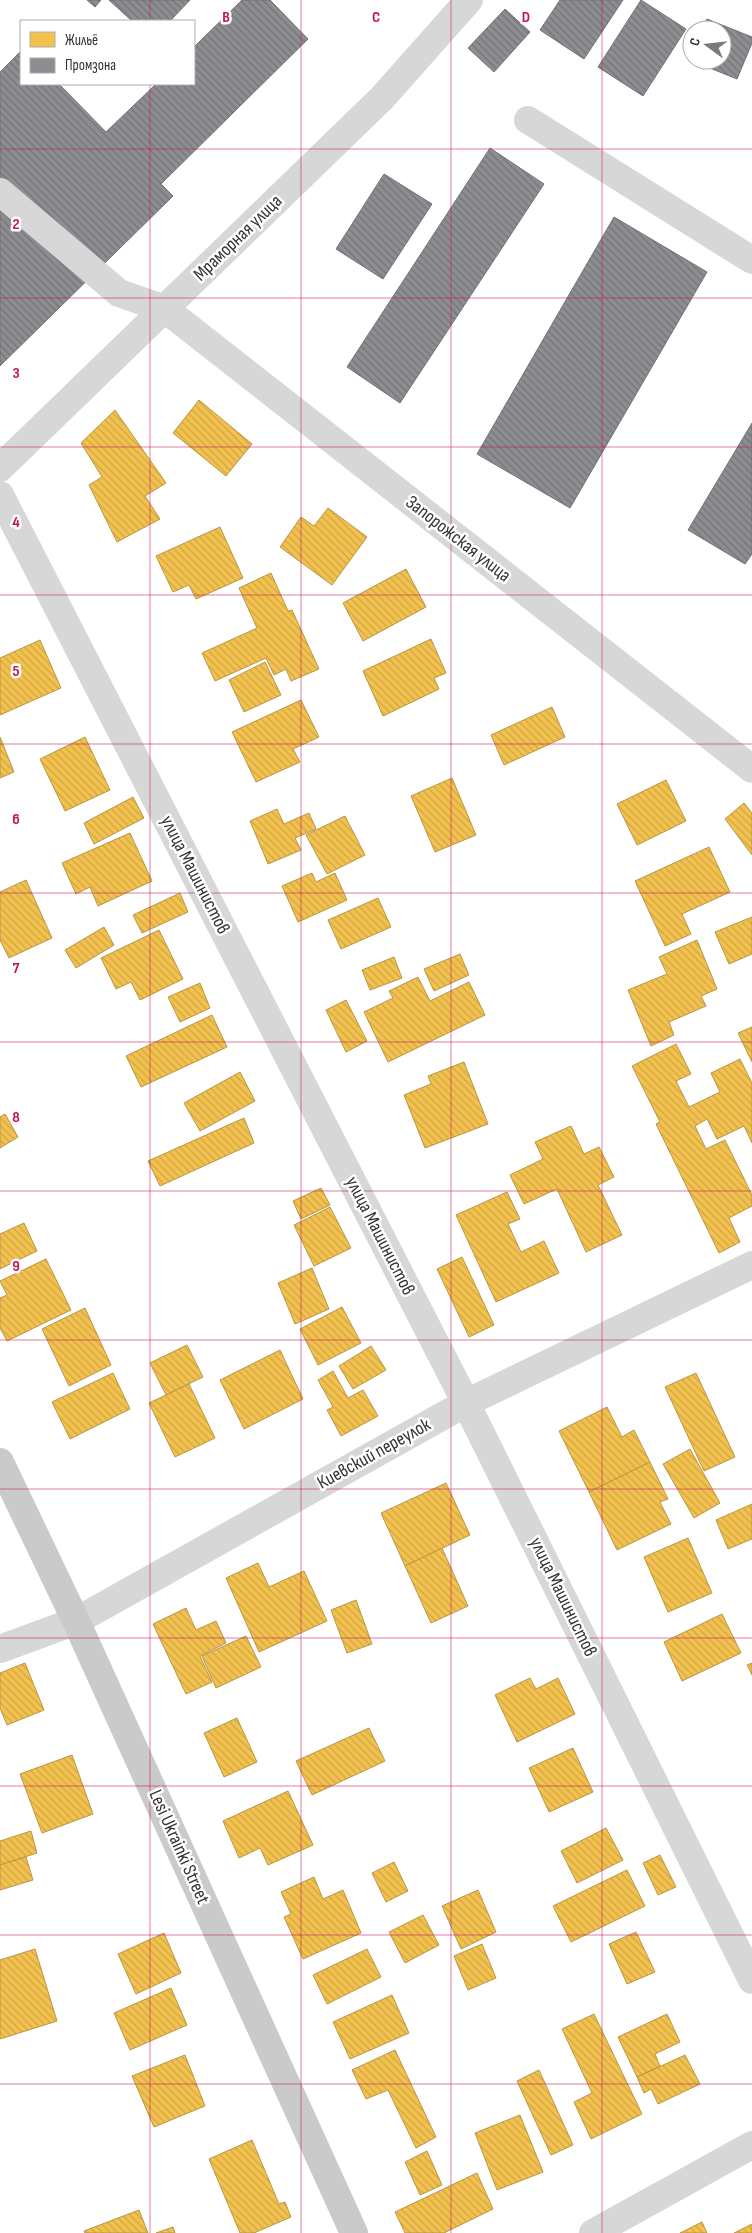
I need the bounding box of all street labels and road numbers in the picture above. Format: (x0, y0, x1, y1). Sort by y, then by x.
street label: Мраморная улица (189, 190, 287, 286)
street label: Запорожская улица (401, 491, 515, 587)
street label: улица Машинистов (155, 812, 235, 938)
street label: улица Машинистов (340, 1173, 420, 1299)
street label: Киевский переулок (313, 1413, 435, 1495)
street label: улица Машинистов (524, 1534, 602, 1660)
street label: Lesi Ukrainki Street (144, 1786, 215, 1908)

